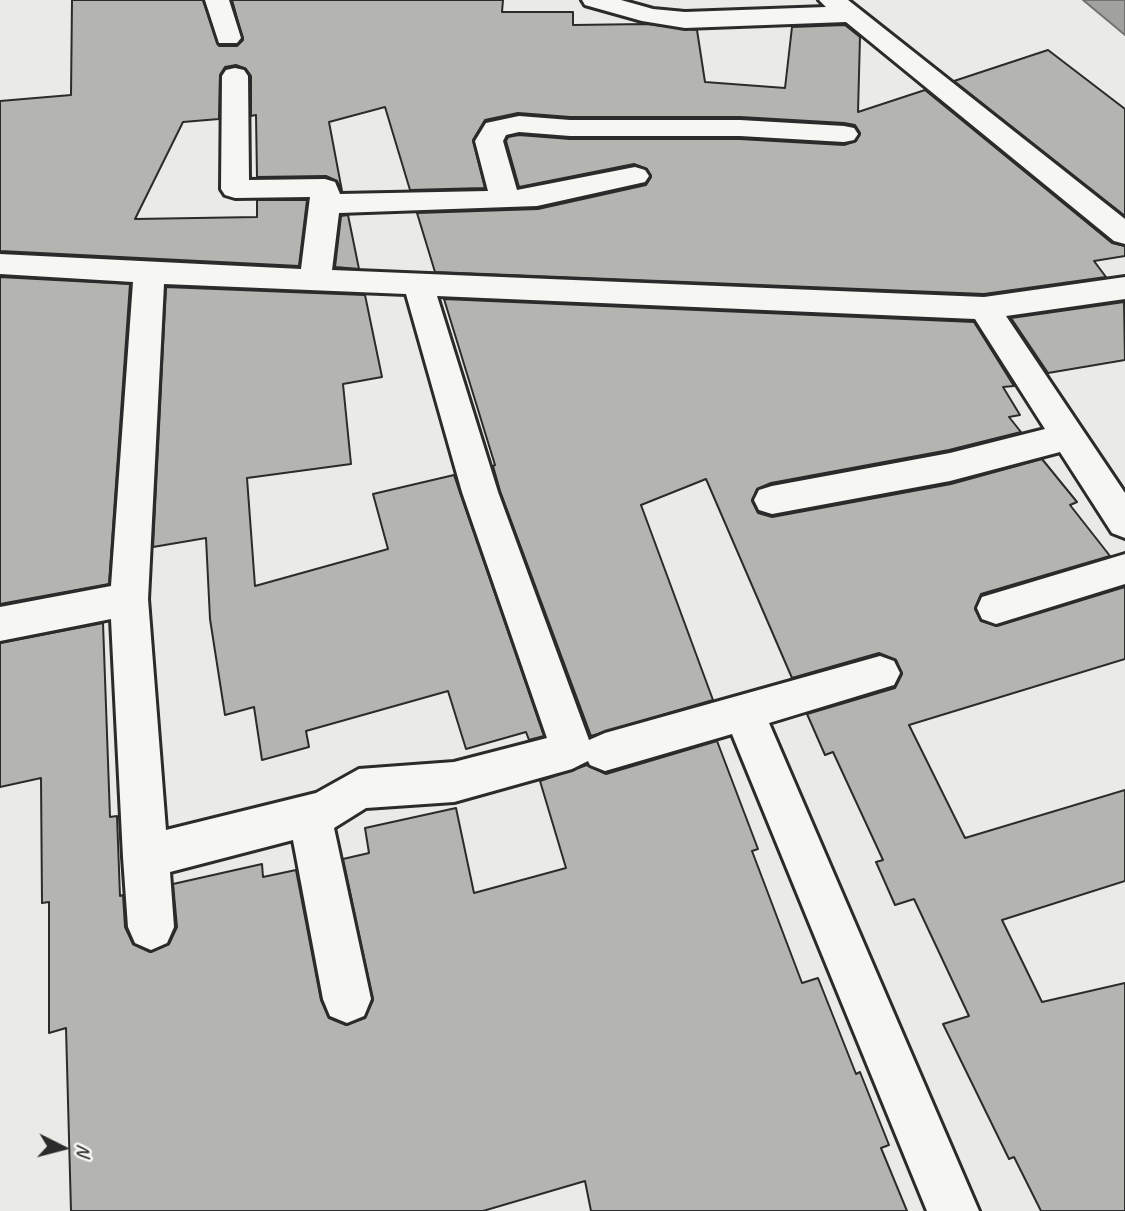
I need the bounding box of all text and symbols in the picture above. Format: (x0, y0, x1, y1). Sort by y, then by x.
north arrow (28, 1113, 98, 1183)
text: N (71, 1143, 96, 1157)

